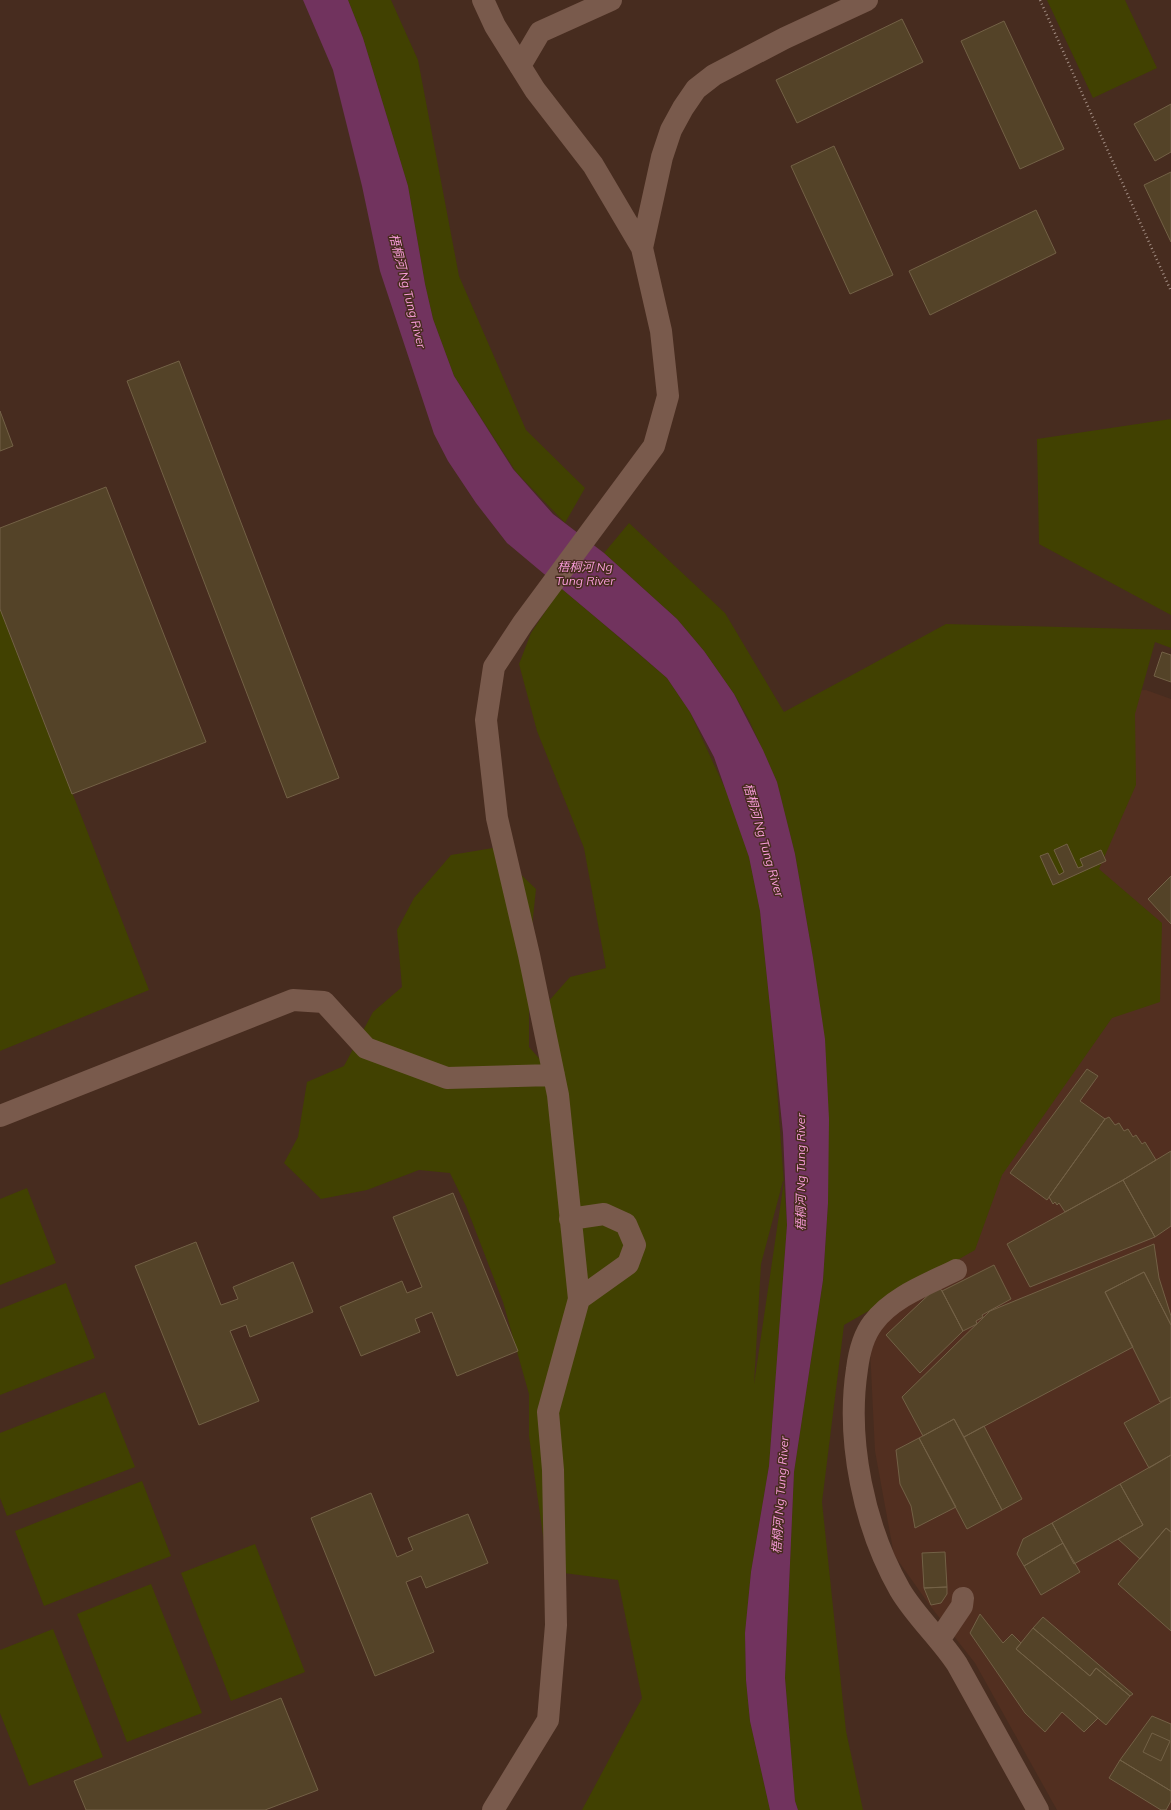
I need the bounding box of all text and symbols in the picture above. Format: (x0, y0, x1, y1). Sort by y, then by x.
water label: 梧桐河 Ng Tung River (387, 232, 430, 350)
water label: 梧桐河 Ng Tung River (555, 559, 615, 588)
water label: 梧桐河 Ng Tung River (741, 781, 788, 899)
water label: 梧桐河 Ng Tung River (793, 1113, 808, 1231)
water label: 梧桐河 Ng Tung River (768, 1435, 792, 1554)

